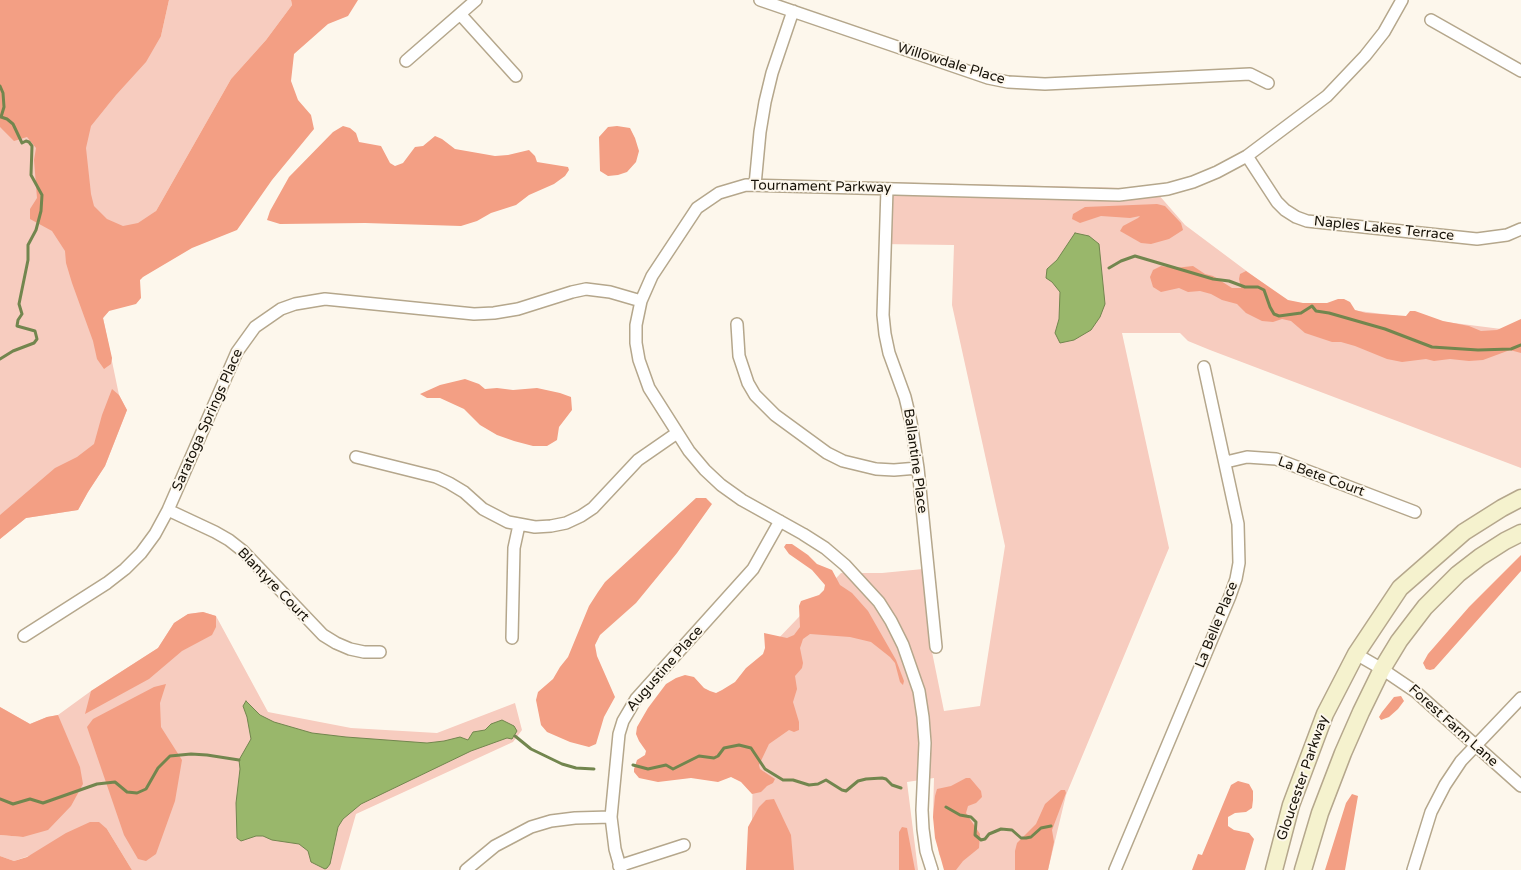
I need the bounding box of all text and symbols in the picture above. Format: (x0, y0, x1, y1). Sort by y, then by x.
street label: Willowdale Place (895, 40, 1007, 88)
street label: Tournament Parkway (751, 177, 891, 197)
street label: Naples Lakes Terrace (1313, 213, 1455, 245)
street label: Saratoga Springs Place (169, 346, 247, 494)
street label: Ballantine Place (899, 407, 931, 515)
street label: La Bete Court (1275, 454, 1367, 500)
street label: Blantyre Court (234, 545, 312, 625)
street label: La Belle Place (1192, 579, 1242, 671)
street label: Augustine Place (623, 623, 707, 715)
street label: Forest Farm Lane (1405, 681, 1501, 771)
street label: Gloucester Parkway (1274, 713, 1332, 843)

